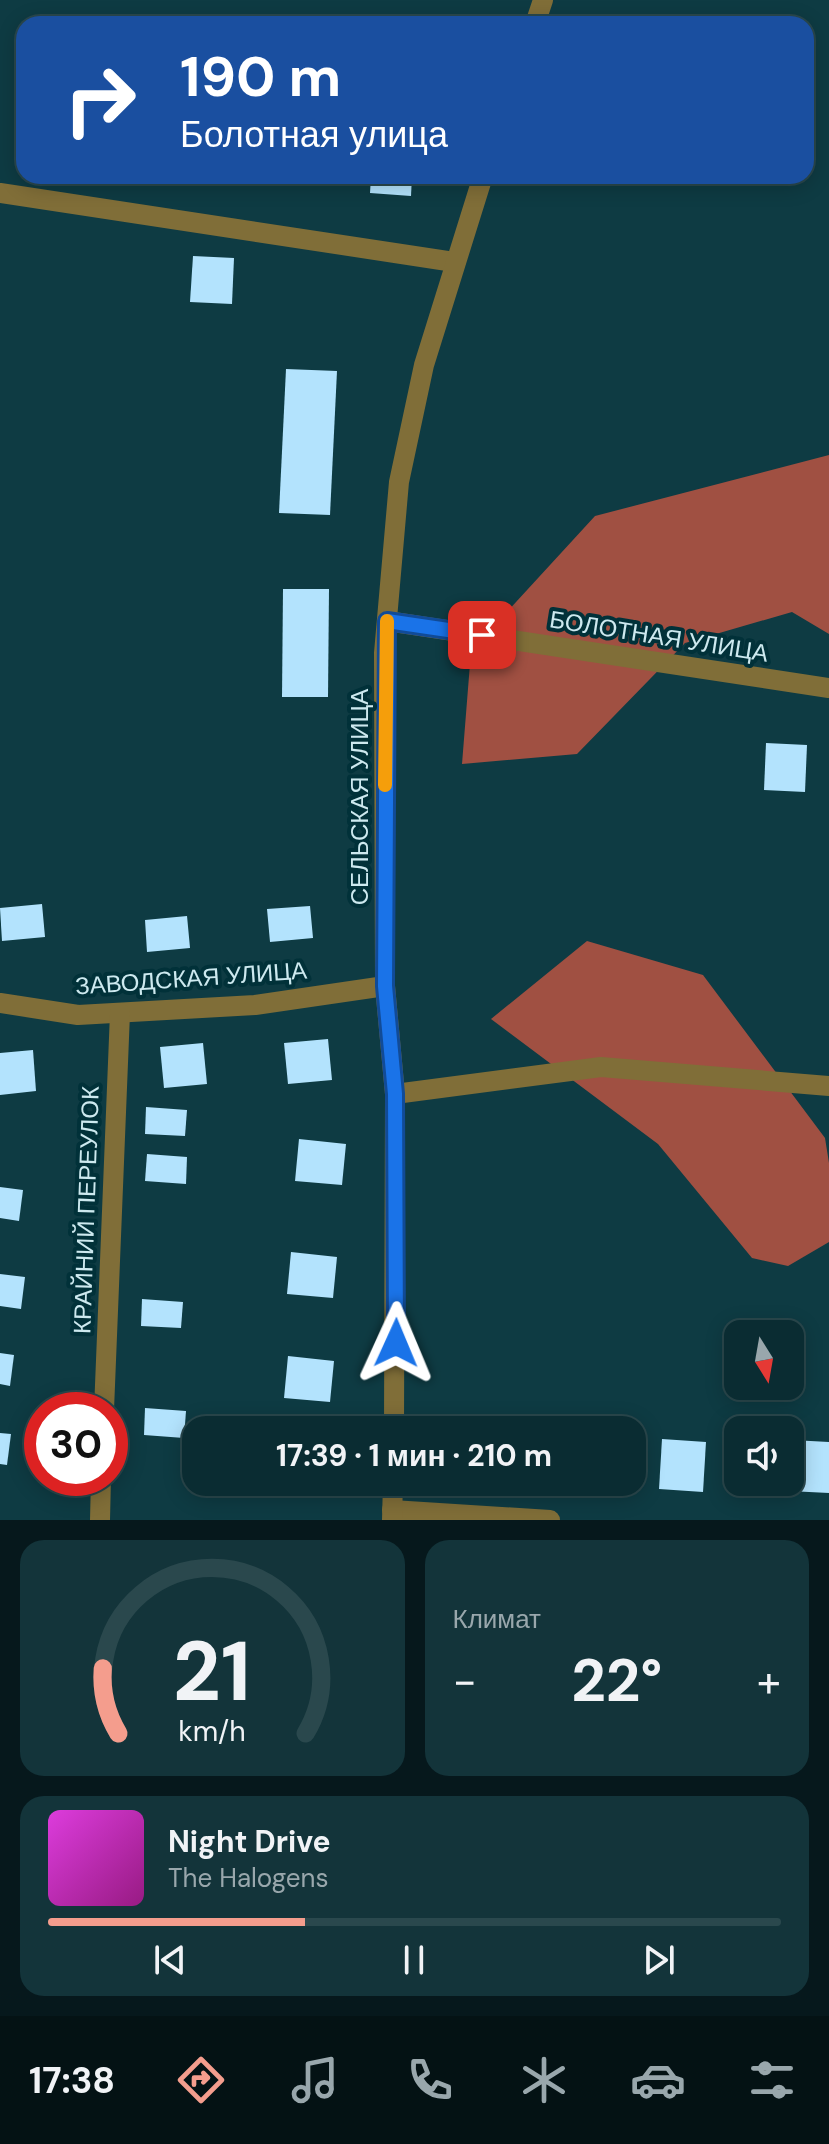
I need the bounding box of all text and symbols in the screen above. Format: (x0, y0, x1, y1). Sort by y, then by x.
text: 190 m (180, 40, 341, 113)
icon: right (48, 48, 152, 152)
text: Болотная улица (180, 111, 448, 158)
pin (448, 601, 516, 669)
street label: БОЛОТНАЯ УЛИЦА (547, 603, 771, 669)
icon: arrive (460, 613, 504, 657)
street label: СЕЛЬСКАЯ УЛИЦА (344, 689, 375, 905)
street label: ЗАВОДСКАЯ УЛИЦА (74, 954, 308, 1002)
street label: КРАЙНИЙ ПЕРЕУЛОК (66, 1086, 106, 1334)
position arrow (354, 1301, 438, 1385)
north arrow (724, 1320, 804, 1400)
map controls (724, 1320, 804, 1496)
speed limit sign: 30 (24, 1392, 128, 1496)
button: sound (724, 1416, 804, 1496)
text: 17:39 · 1 мин · 210 m (276, 1436, 552, 1475)
text: Климат (453, 1602, 541, 1636)
text: 21 (173, 1617, 251, 1726)
text: 22° (571, 1641, 662, 1720)
text: − (453, 1652, 477, 1710)
text: + (757, 1652, 781, 1710)
text: km/h (178, 1713, 246, 1750)
text: Night Drive (168, 1822, 331, 1861)
text: The Halogens (168, 1861, 328, 1895)
icon: previous (148, 1938, 192, 1982)
icon: pause (392, 1938, 436, 1982)
icon: next (637, 1938, 681, 1982)
icon: directions (173, 2052, 229, 2108)
icon: music (287, 2052, 343, 2108)
icon: phone (402, 2052, 458, 2108)
icon: climate (516, 2052, 572, 2108)
icon: car (630, 2052, 686, 2108)
icon: filters (744, 2052, 800, 2108)
text: 17:38 (29, 2057, 115, 2104)

